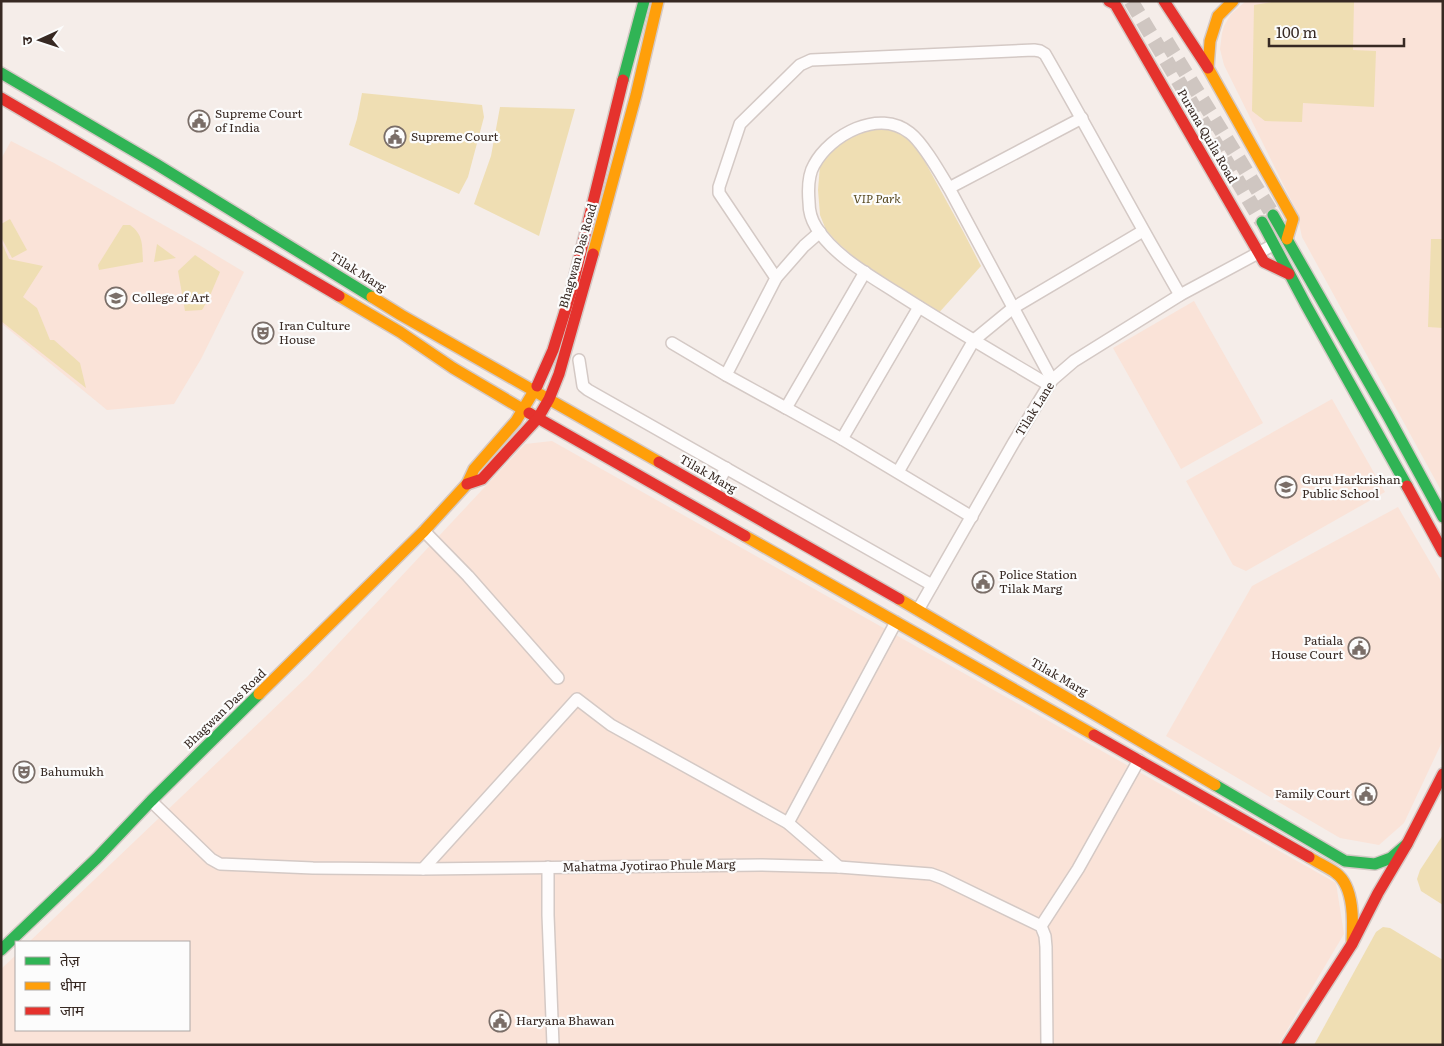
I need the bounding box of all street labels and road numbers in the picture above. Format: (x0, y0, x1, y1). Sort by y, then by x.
street label: Purana Quila Road (1173, 85, 1243, 187)
street label: Bhagwan Das Road (553, 201, 601, 310)
street label: Tilak Marg (327, 247, 390, 296)
street label: Tilak Lane (1010, 378, 1058, 439)
street label: Tilak Marg (677, 449, 741, 497)
street label: Tilak Marg (1028, 652, 1092, 700)
street label: Bhagwan Das Road (179, 664, 270, 752)
street label: Mahatma Jyotirao Phule Marg (562, 854, 736, 876)

